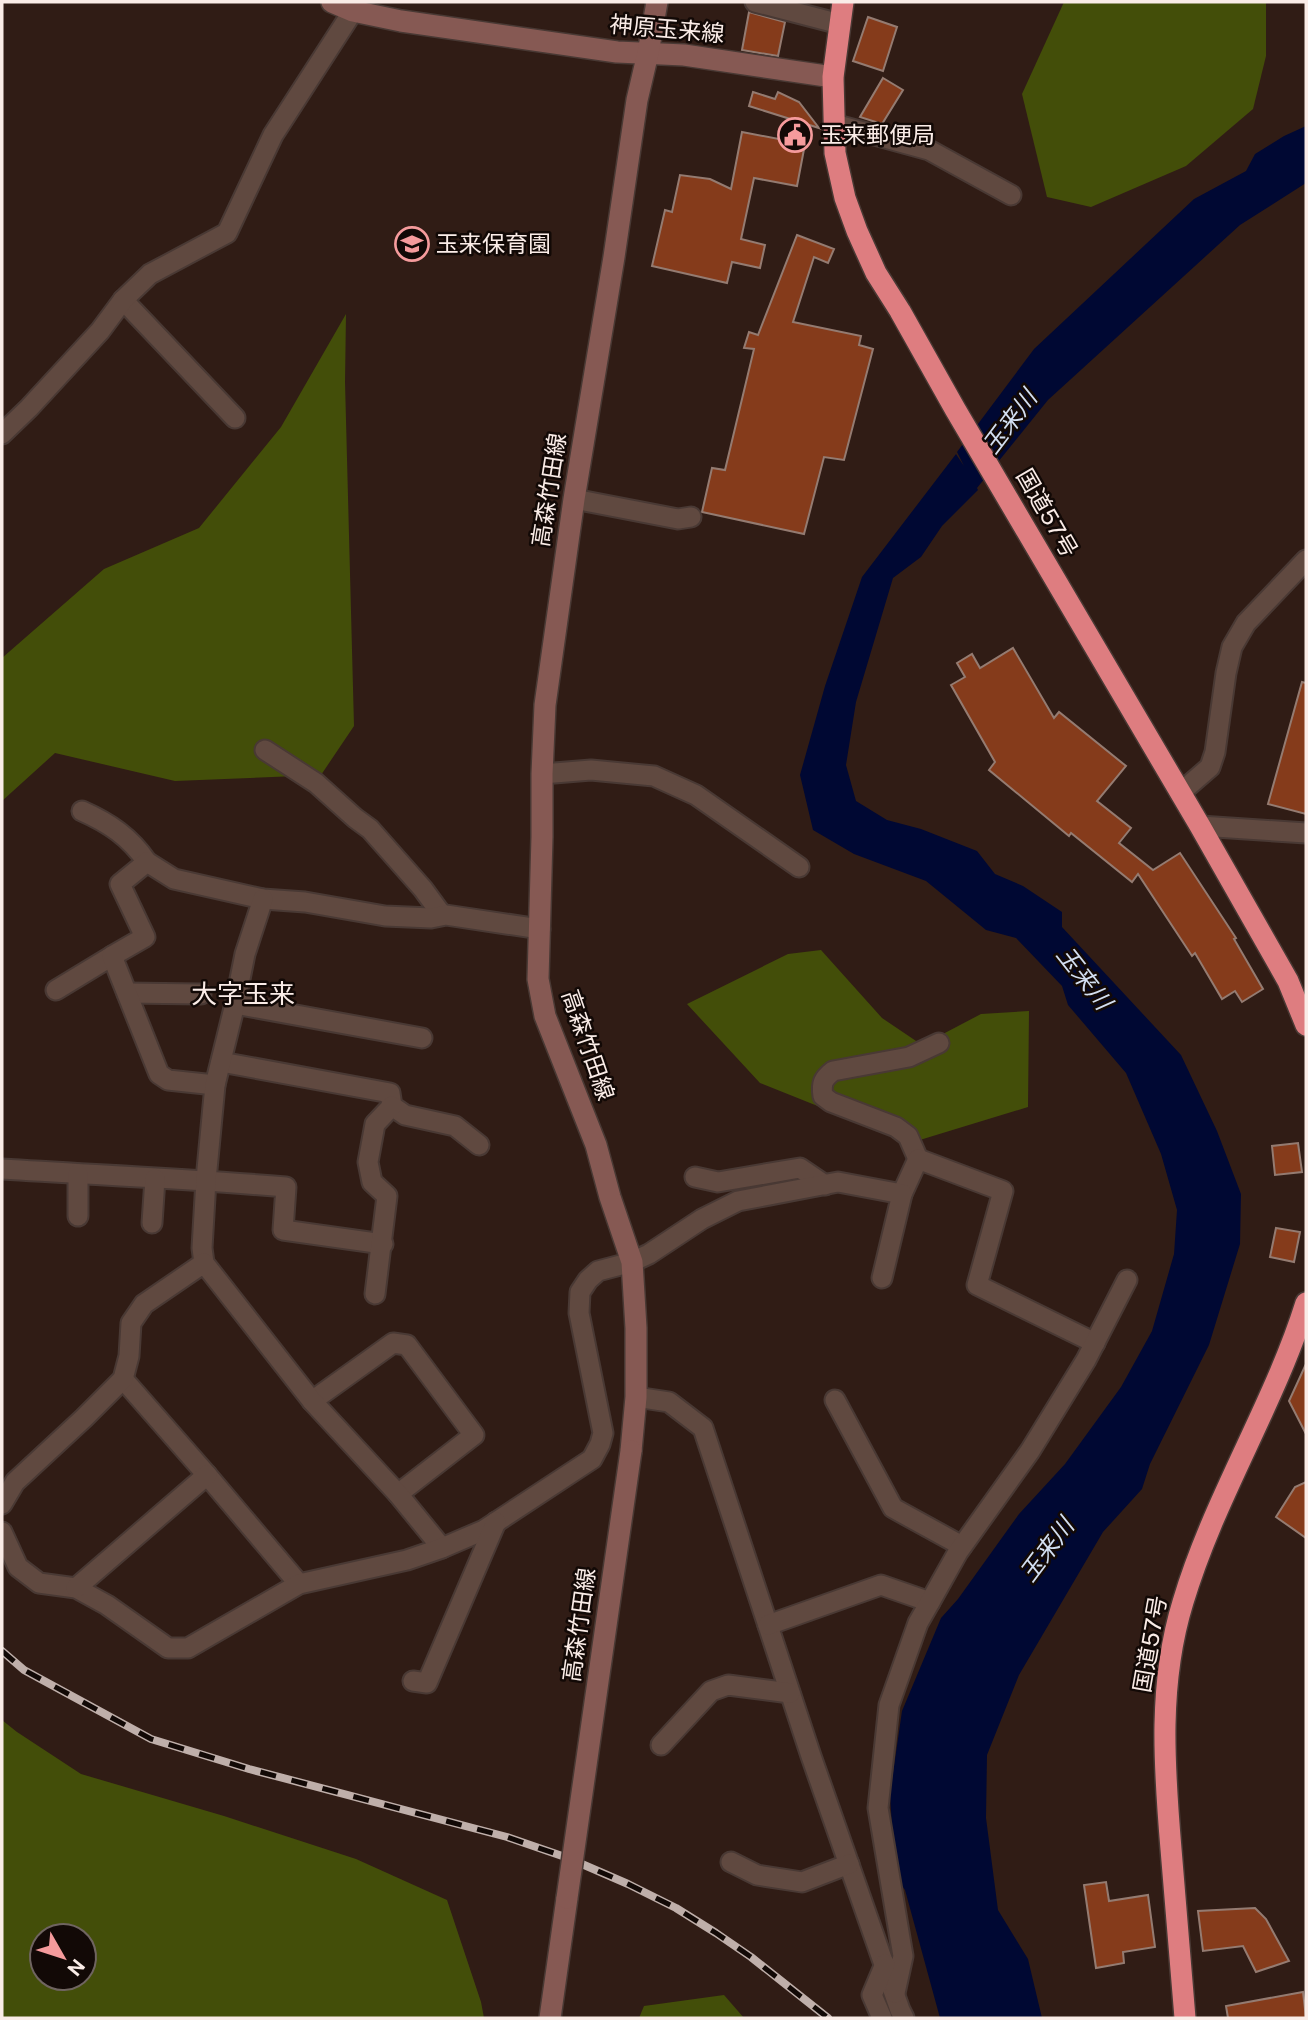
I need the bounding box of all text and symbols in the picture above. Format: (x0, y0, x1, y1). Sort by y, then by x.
street label: 神原玉来線 (609, 10, 726, 47)
public building icon: 玉来郵便局 (776, 116, 814, 154)
place label: 玉来郵便局 (820, 121, 935, 148)
school or university icon: 玉来保育園 (393, 225, 431, 263)
place label: 玉来保育園 (436, 230, 551, 257)
water label: 玉来川 (976, 382, 1044, 459)
street label: 高森竹田線 (526, 431, 571, 549)
street label: 国道57号 (1011, 464, 1084, 562)
water label: 玉来川 (1052, 940, 1120, 1017)
district label: 大字玉来 (191, 978, 295, 1009)
street label: 高森竹田線 (557, 986, 620, 1104)
water label: 玉来川 (1013, 1510, 1081, 1587)
street label: 高森竹田線 (557, 1566, 600, 1684)
street label: 国道57号 (1128, 1594, 1171, 1694)
north arrow (28, 1922, 98, 1992)
text: N (63, 1955, 89, 1980)

